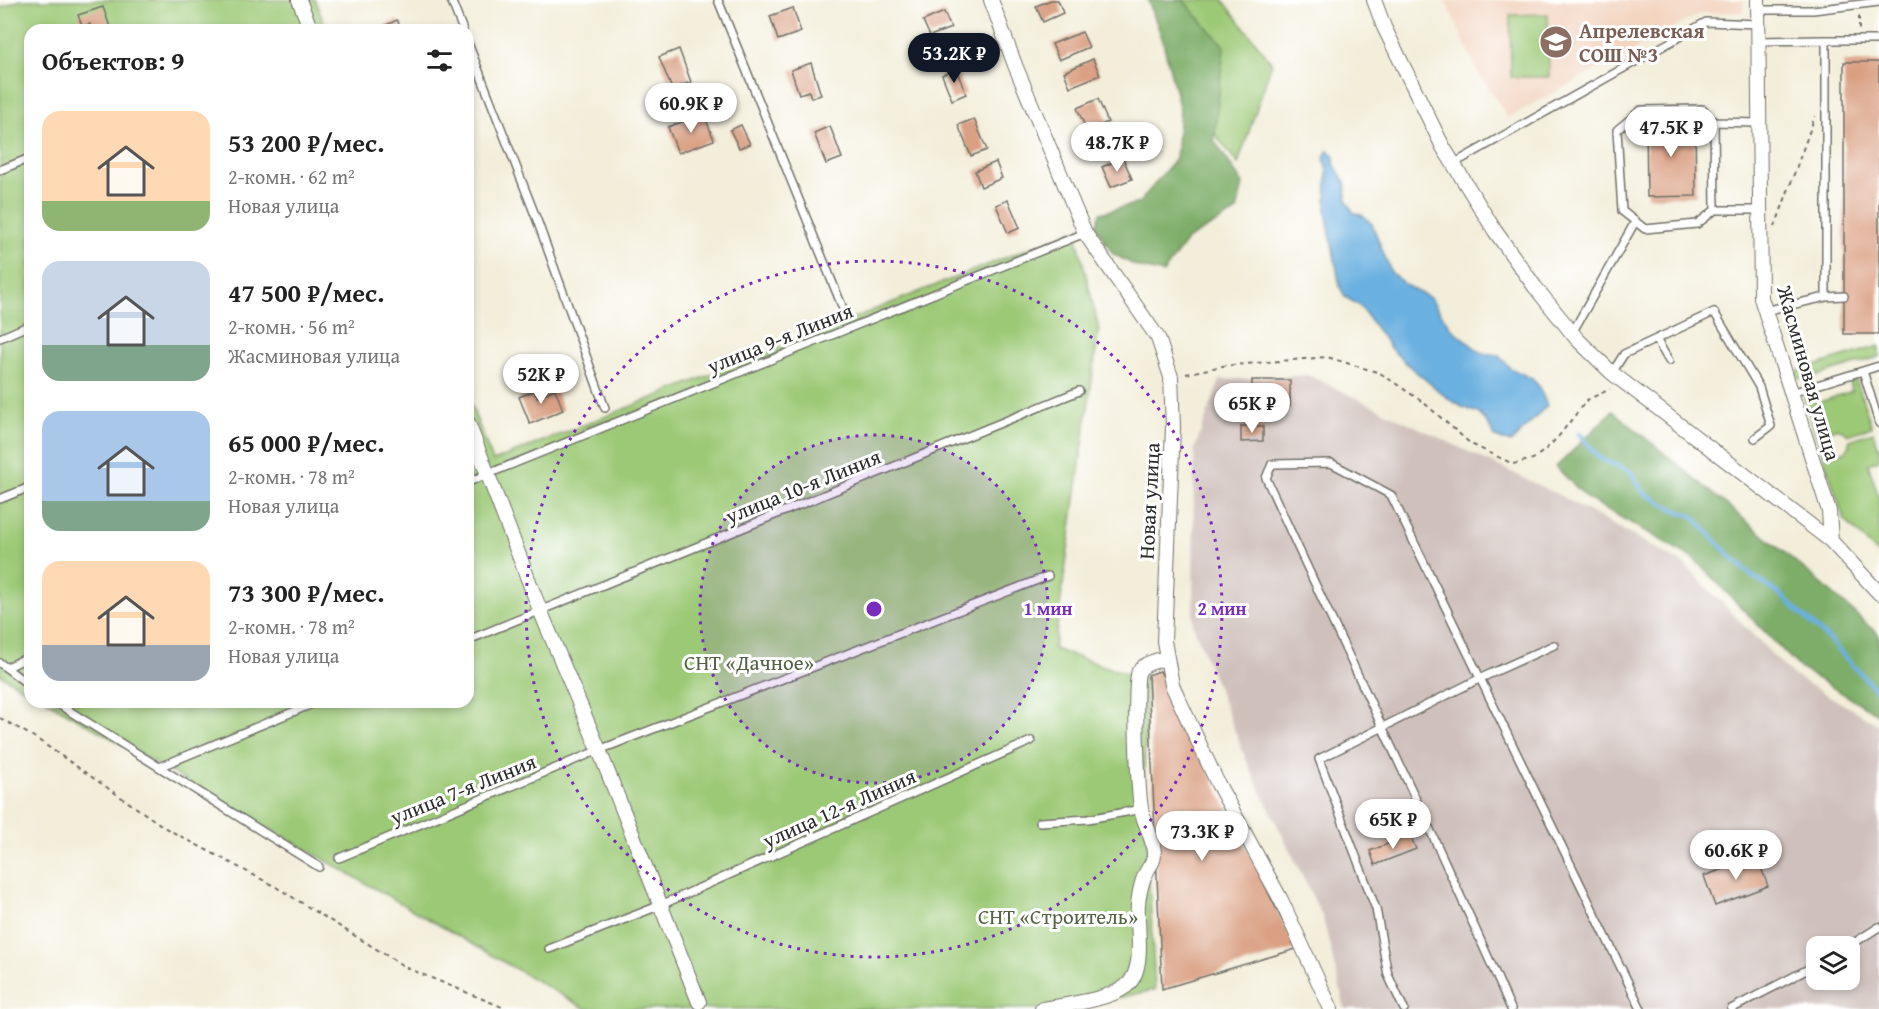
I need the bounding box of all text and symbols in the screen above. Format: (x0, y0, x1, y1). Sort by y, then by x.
place label: Апрелевская СОШ №3 (1579, 15, 1705, 70)
school or university icon: Апрелевская СОШ №3 (1538, 24, 1574, 60)
pin: 53.2K ₽ (899, 33, 1009, 84)
text: 53.2K ₽ (922, 38, 986, 67)
text: Объектов: 9 (42, 41, 185, 80)
icon: filters (423, 44, 456, 77)
pin: 60.9K ₽ (636, 83, 746, 134)
text: 60.9K ₽ (659, 88, 723, 117)
pin: 47.5K ₽ (1616, 107, 1726, 158)
text: 47.5K ₽ (1639, 112, 1703, 141)
pin: 48.7K ₽ (1062, 122, 1172, 173)
text: 53 200 ₽/мес. (228, 123, 384, 162)
text: 48.7K ₽ (1085, 127, 1149, 156)
icon: home (90, 135, 162, 207)
text: 2-комн. · 62 m² (228, 162, 355, 191)
text: Новая улица (228, 191, 339, 220)
text: 47 500 ₽/мес. (228, 273, 384, 312)
street label: Жасминовая улица (1769, 281, 1849, 464)
icon: home (90, 285, 162, 357)
street label: улица 9-я Линия (701, 294, 858, 382)
text: 2-комн. · 56 m² (228, 312, 355, 341)
text: Жасминовая улица (228, 341, 400, 370)
pin: 52K ₽ (499, 354, 583, 405)
text: 52K ₽ (517, 359, 565, 388)
pin: 65K ₽ (1210, 383, 1294, 434)
text: 65K ₽ (1228, 388, 1276, 417)
text: 65 000 ₽/мес. (228, 423, 384, 462)
icon: home (90, 435, 162, 507)
street label: улица 10-я Линия (720, 441, 886, 532)
street label: Новая улица (1130, 442, 1168, 560)
text: 2-комн. · 78 m² (228, 462, 355, 491)
text: Новая улица (228, 491, 339, 520)
text: 73 300 ₽/мес. (228, 573, 384, 612)
icon: home (90, 585, 162, 657)
text: 1 мин (1023, 595, 1073, 622)
text: 2 мин (1197, 595, 1247, 622)
centre of rings (864, 599, 884, 619)
text: 2-комн. · 78 m² (228, 612, 355, 641)
text: Новая улица (228, 641, 339, 670)
park label: СНТ «Дачное» (684, 647, 814, 678)
street label: улица 7-я Линия (384, 745, 541, 833)
street label: улица 12-я Линия (756, 760, 921, 856)
pin: 65K ₽ (1351, 799, 1435, 850)
text: 65K ₽ (1369, 804, 1417, 833)
pin: 73.3K ₽ (1147, 811, 1257, 862)
text: 73.3K ₽ (1170, 816, 1234, 845)
pin: 60.6K ₽ (1681, 830, 1791, 881)
text: 60.6K ₽ (1704, 835, 1768, 864)
park label: СНТ «Строитель» (978, 901, 1138, 932)
map controls (1806, 936, 1860, 990)
button: layers (1806, 936, 1860, 990)

